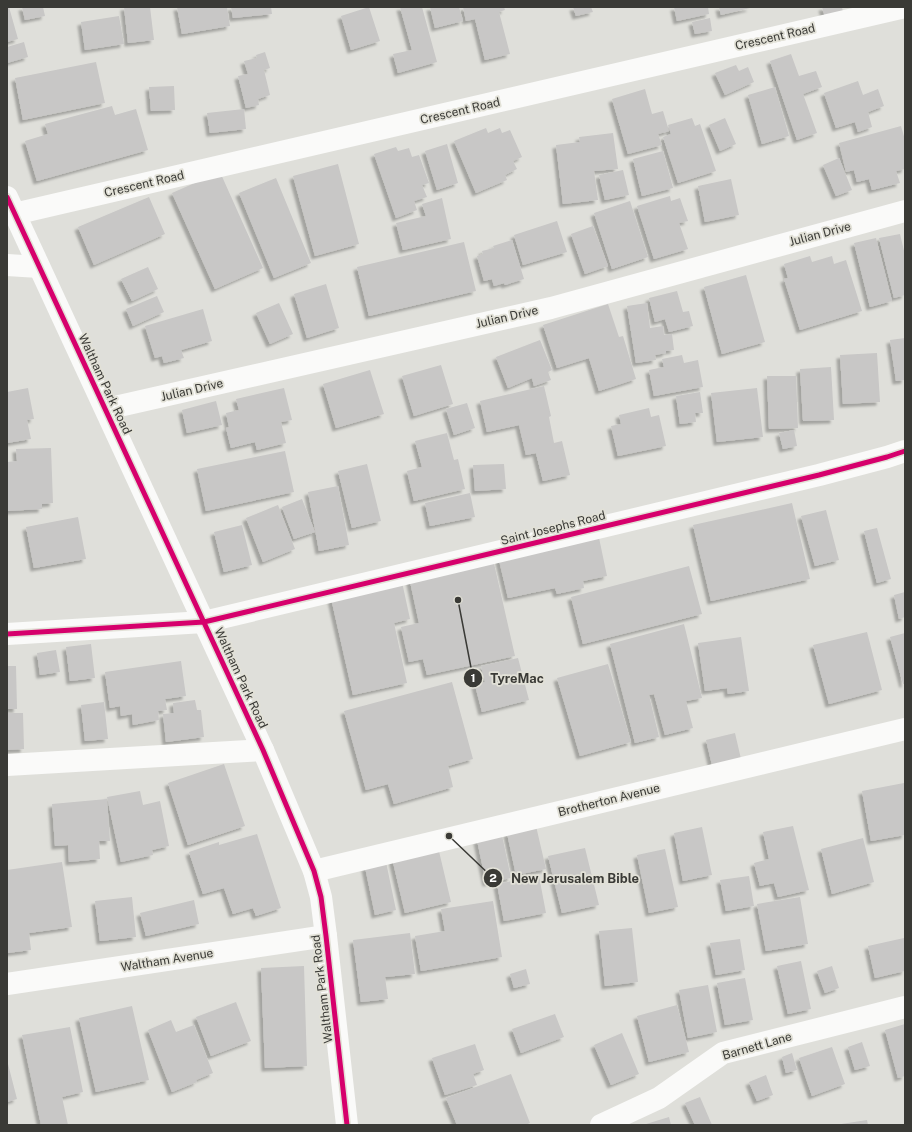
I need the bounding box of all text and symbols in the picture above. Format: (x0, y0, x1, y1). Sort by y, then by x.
street label: Crescent Road (734, 21, 816, 53)
street label: Crescent Road (419, 95, 501, 127)
street label: Crescent Road (103, 168, 185, 200)
street label: Julian Drive (788, 219, 853, 249)
street label: Julian Drive (475, 303, 540, 331)
street label: Waltham Park Road (76, 332, 134, 436)
street label: Julian Drive (160, 376, 225, 404)
street label: Saint Josephs Road (499, 508, 607, 548)
street label: Waltham Park Road (212, 626, 270, 730)
callout: TyreMac (463, 666, 552, 691)
text: 1 (470, 671, 476, 685)
text: TyreMac (490, 671, 544, 686)
street label: Brotherton Avenue (557, 781, 662, 819)
callout: New Jerusalem Bible (483, 866, 647, 891)
text: 2 (489, 871, 497, 885)
text: New Jerusalem Bible (511, 871, 639, 886)
street label: Waltham Park Road (308, 934, 336, 1044)
street label: Waltham Avenue (120, 946, 214, 974)
street label: Barnett Lane (721, 1029, 794, 1063)

